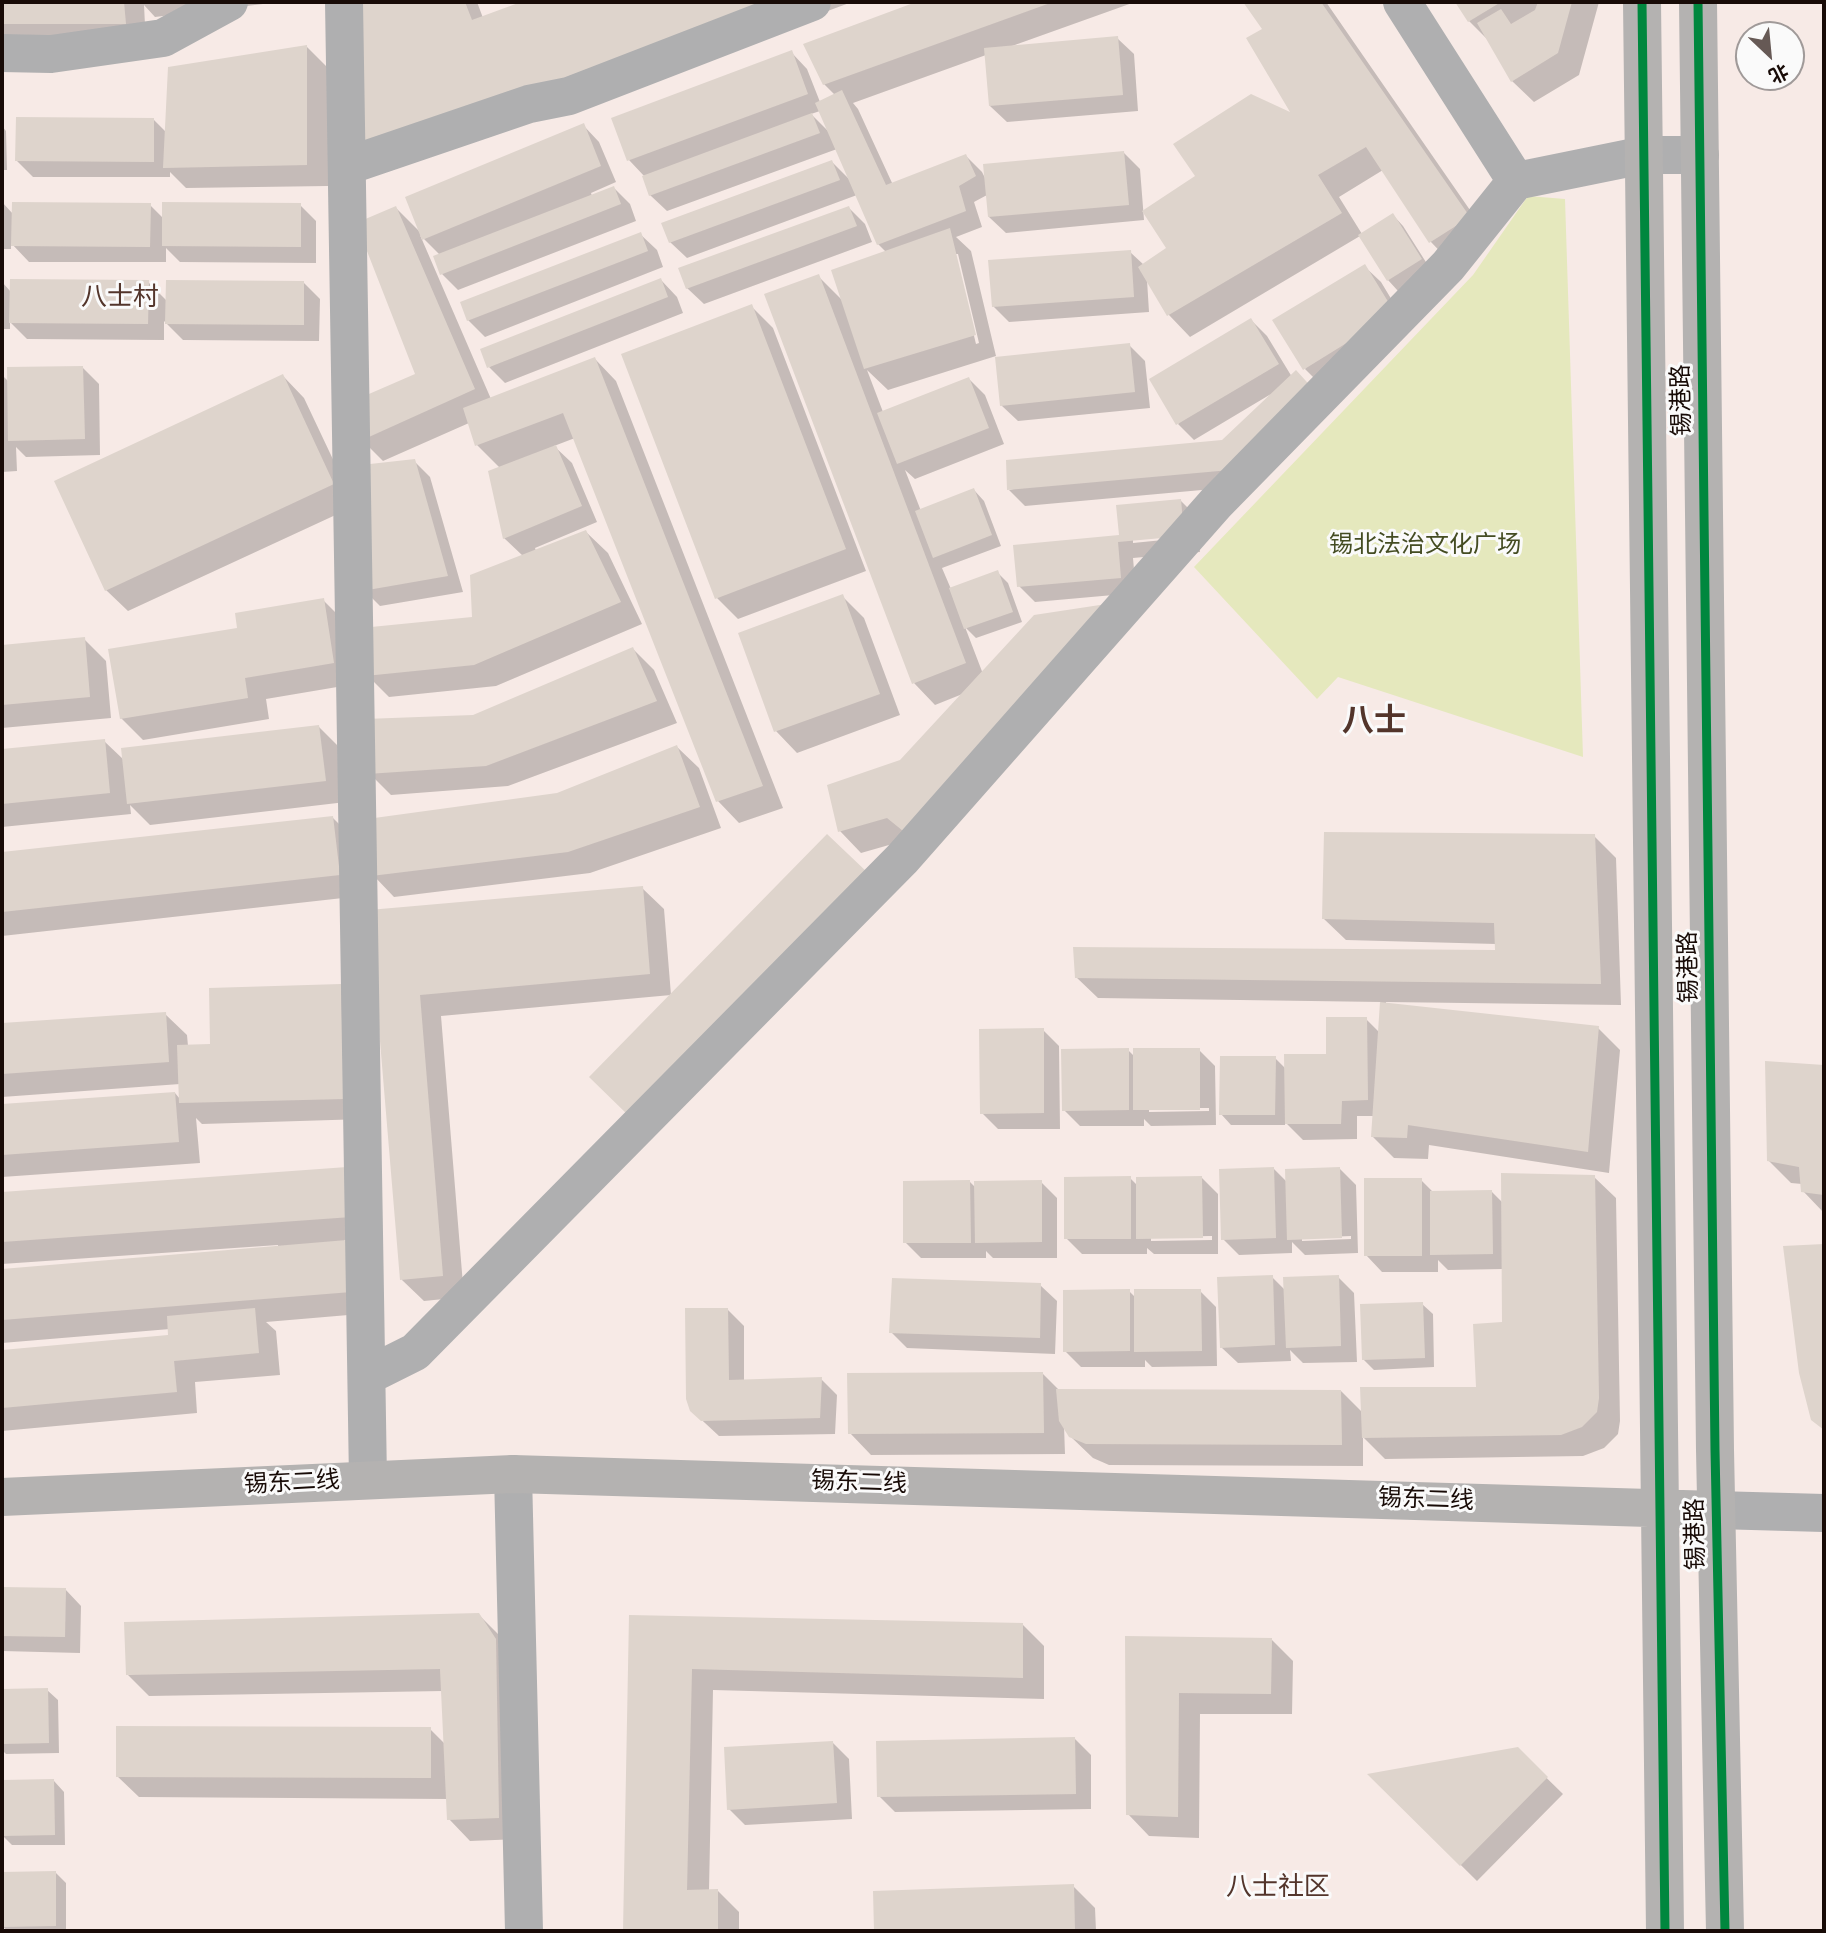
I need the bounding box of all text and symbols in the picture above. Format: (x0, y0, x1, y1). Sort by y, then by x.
north arrow (1735, 21, 1805, 91)
text: 北 (1764, 57, 1793, 89)
district label: 八士村 (81, 283, 159, 315)
street label: 锡港路 (1668, 364, 1698, 436)
park label: 锡北法治文化广场 (1329, 532, 1521, 560)
district label: 八士 (1342, 704, 1406, 742)
street label: 锡港路 (1675, 931, 1705, 1003)
street label: 锡东二线 (243, 1467, 341, 1501)
street label: 锡东二线 (811, 1468, 907, 1500)
street label: 锡东二线 (1378, 1485, 1474, 1517)
street label: 锡港路 (1682, 1498, 1712, 1570)
district label: 八士社区 (1226, 1873, 1330, 1905)

